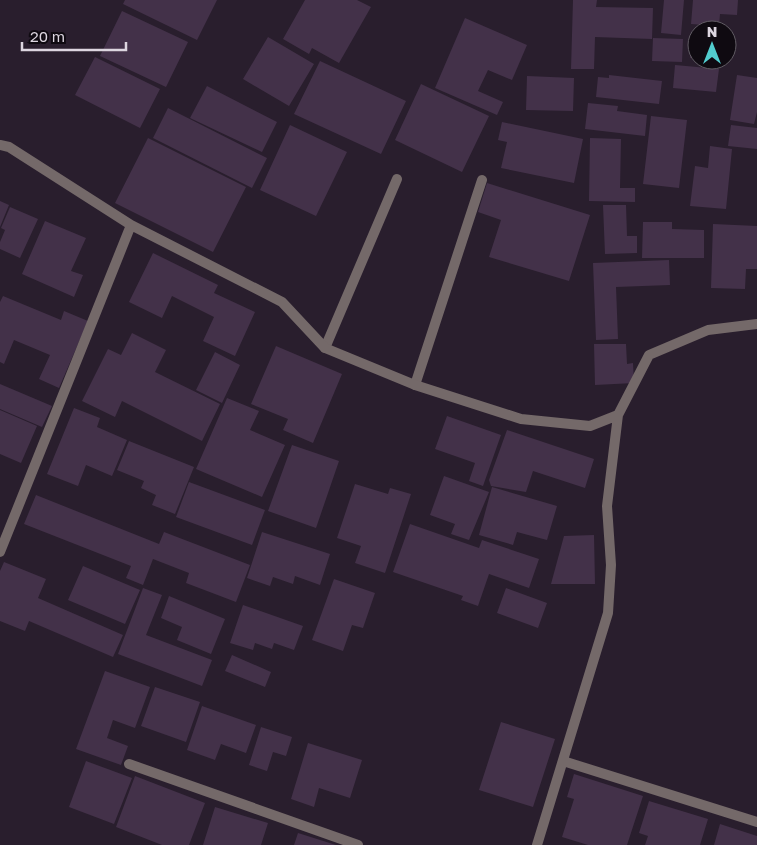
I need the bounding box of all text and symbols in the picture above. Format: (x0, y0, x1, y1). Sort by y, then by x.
scale bar (22, 20, 126, 52)
north arrow (687, 20, 737, 70)
text: N (707, 23, 717, 40)
text: 20 m (30, 27, 65, 45)

